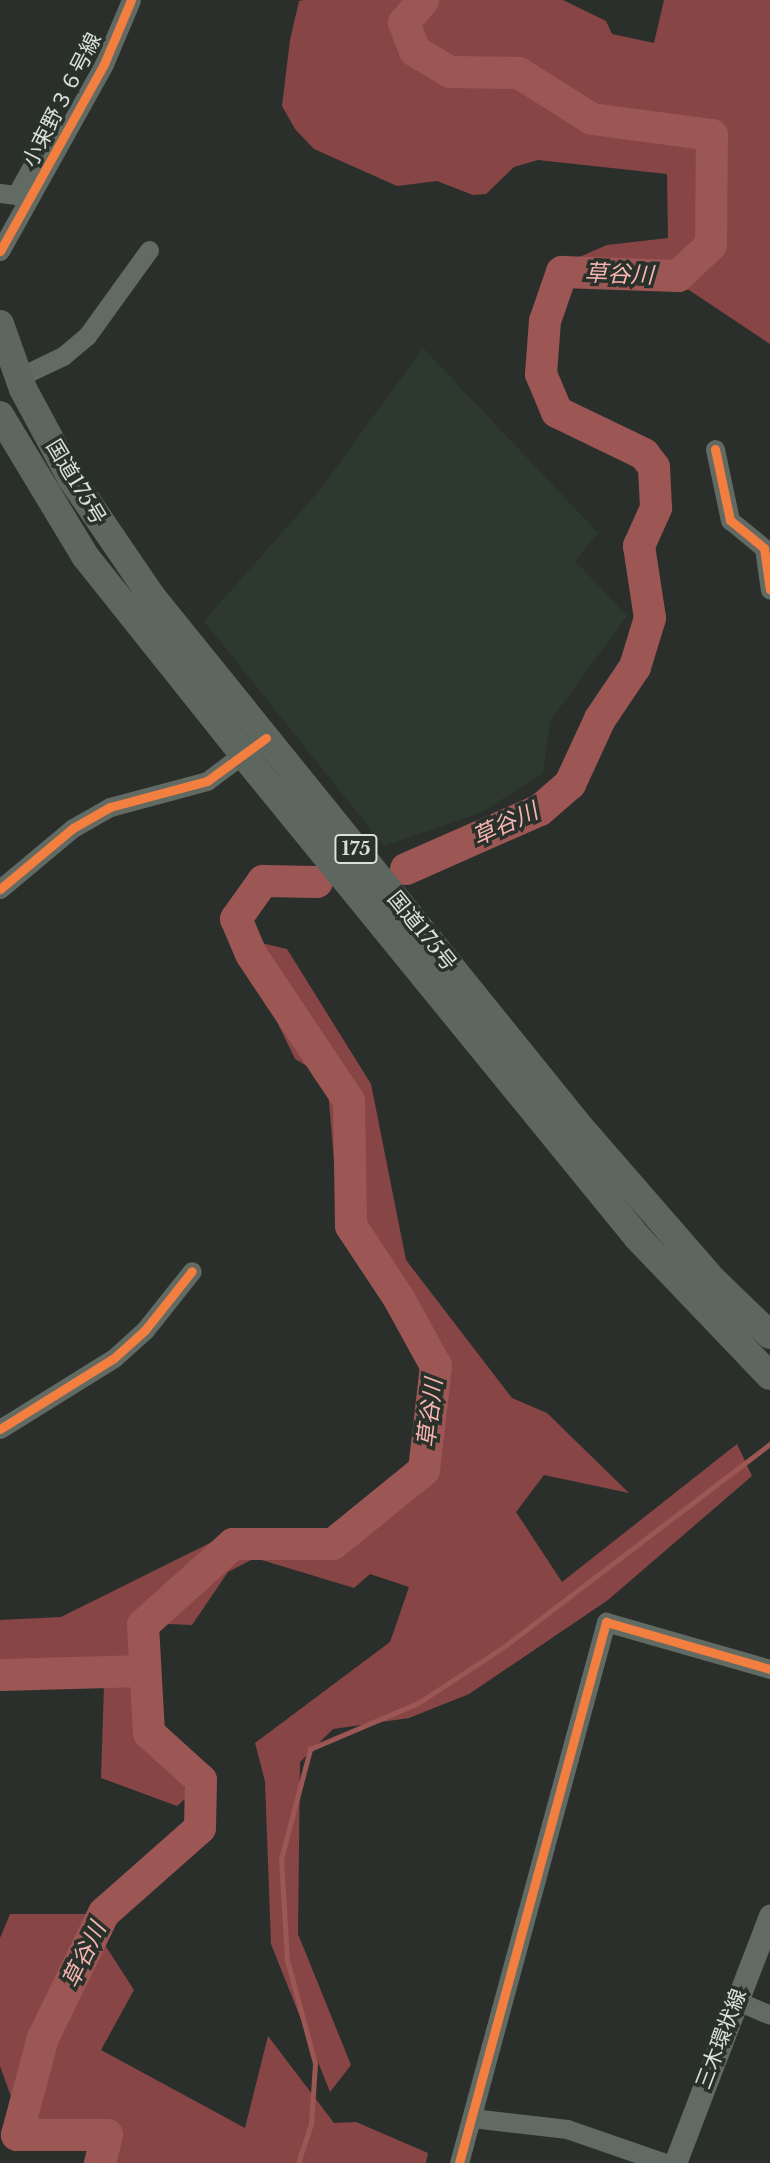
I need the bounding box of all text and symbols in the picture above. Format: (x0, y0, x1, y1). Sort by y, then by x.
street label: 小束野３６号線 (17, 29, 107, 171)
water label: 草谷川 (584, 259, 654, 289)
street label: 国道175号 (41, 435, 111, 529)
water label: 草谷川 (468, 797, 542, 851)
road number: 175 (333, 834, 379, 864)
street label: 国道175号 (382, 886, 462, 976)
water label: 草谷川 (412, 1377, 448, 1449)
water label: 草谷川 (56, 1918, 112, 1992)
street label: 三木環状線 (690, 1985, 752, 2093)

